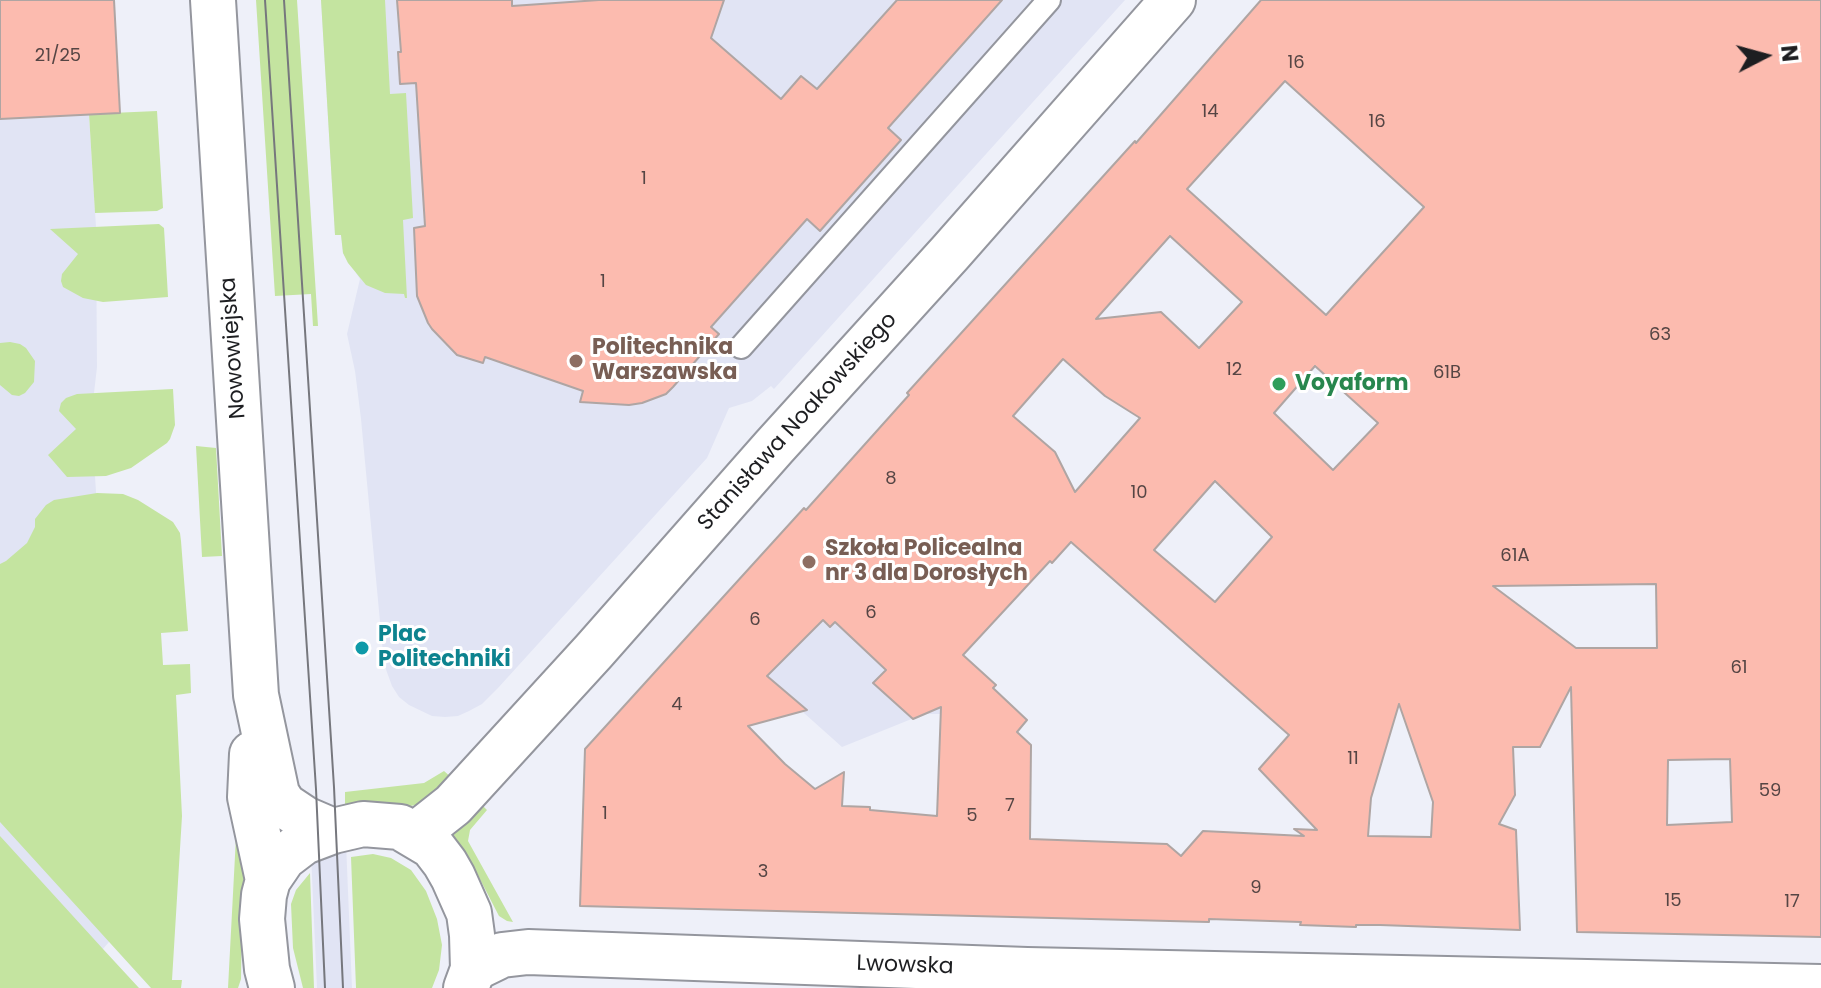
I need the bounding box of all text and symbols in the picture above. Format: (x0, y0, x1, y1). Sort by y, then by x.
north arrow (1725, 16, 1805, 96)
text: N (1773, 44, 1806, 63)
house number: 21/25 (35, 45, 81, 67)
house number: 16 (1287, 52, 1305, 74)
house number: 14 (1201, 101, 1219, 123)
house number: 16 (1368, 111, 1386, 133)
house number: 1 (641, 168, 647, 190)
house number: 1 (600, 271, 606, 293)
street label: Nowowiejska (216, 276, 252, 420)
street label: Stanisława Noakowskiego (693, 307, 903, 537)
house number: 63 (1649, 324, 1671, 346)
place label: Politechnika Warszawska (592, 335, 737, 386)
marker: Politechnika Warszawska (567, 352, 585, 370)
house number: 12 (1226, 359, 1242, 381)
house number: 61B (1433, 362, 1461, 384)
place label: Voyaform (1295, 371, 1409, 397)
marker: Voyaform (1270, 375, 1288, 393)
house number: 8 (885, 468, 897, 490)
house number: 10 (1130, 482, 1148, 504)
place label: Szkoła Policealna nr 3 dla Dorosłych (825, 536, 1028, 588)
house number: 61A (1500, 545, 1530, 567)
marker: Szkoła Policealna nr 3 dla Dorosłych (800, 553, 818, 571)
house number: 6 (865, 602, 877, 624)
house number: 6 (749, 609, 761, 631)
place label: Plac Politechniki (378, 622, 511, 674)
marker: Plac Politechniki (353, 639, 371, 657)
house number: 61 (1730, 657, 1748, 679)
house number: 4 (671, 694, 683, 716)
house number: 11 (1347, 748, 1359, 770)
house number: 59 (1759, 780, 1781, 802)
house number: 7 (1005, 795, 1015, 817)
house number: 1 (602, 803, 608, 825)
house number: 5 (966, 805, 978, 827)
house number: 3 (758, 861, 768, 883)
house number: 9 (1250, 877, 1262, 899)
house number: 15 (1664, 890, 1682, 912)
house number: 17 (1784, 891, 1800, 913)
street label: Lwowska (856, 951, 954, 981)

